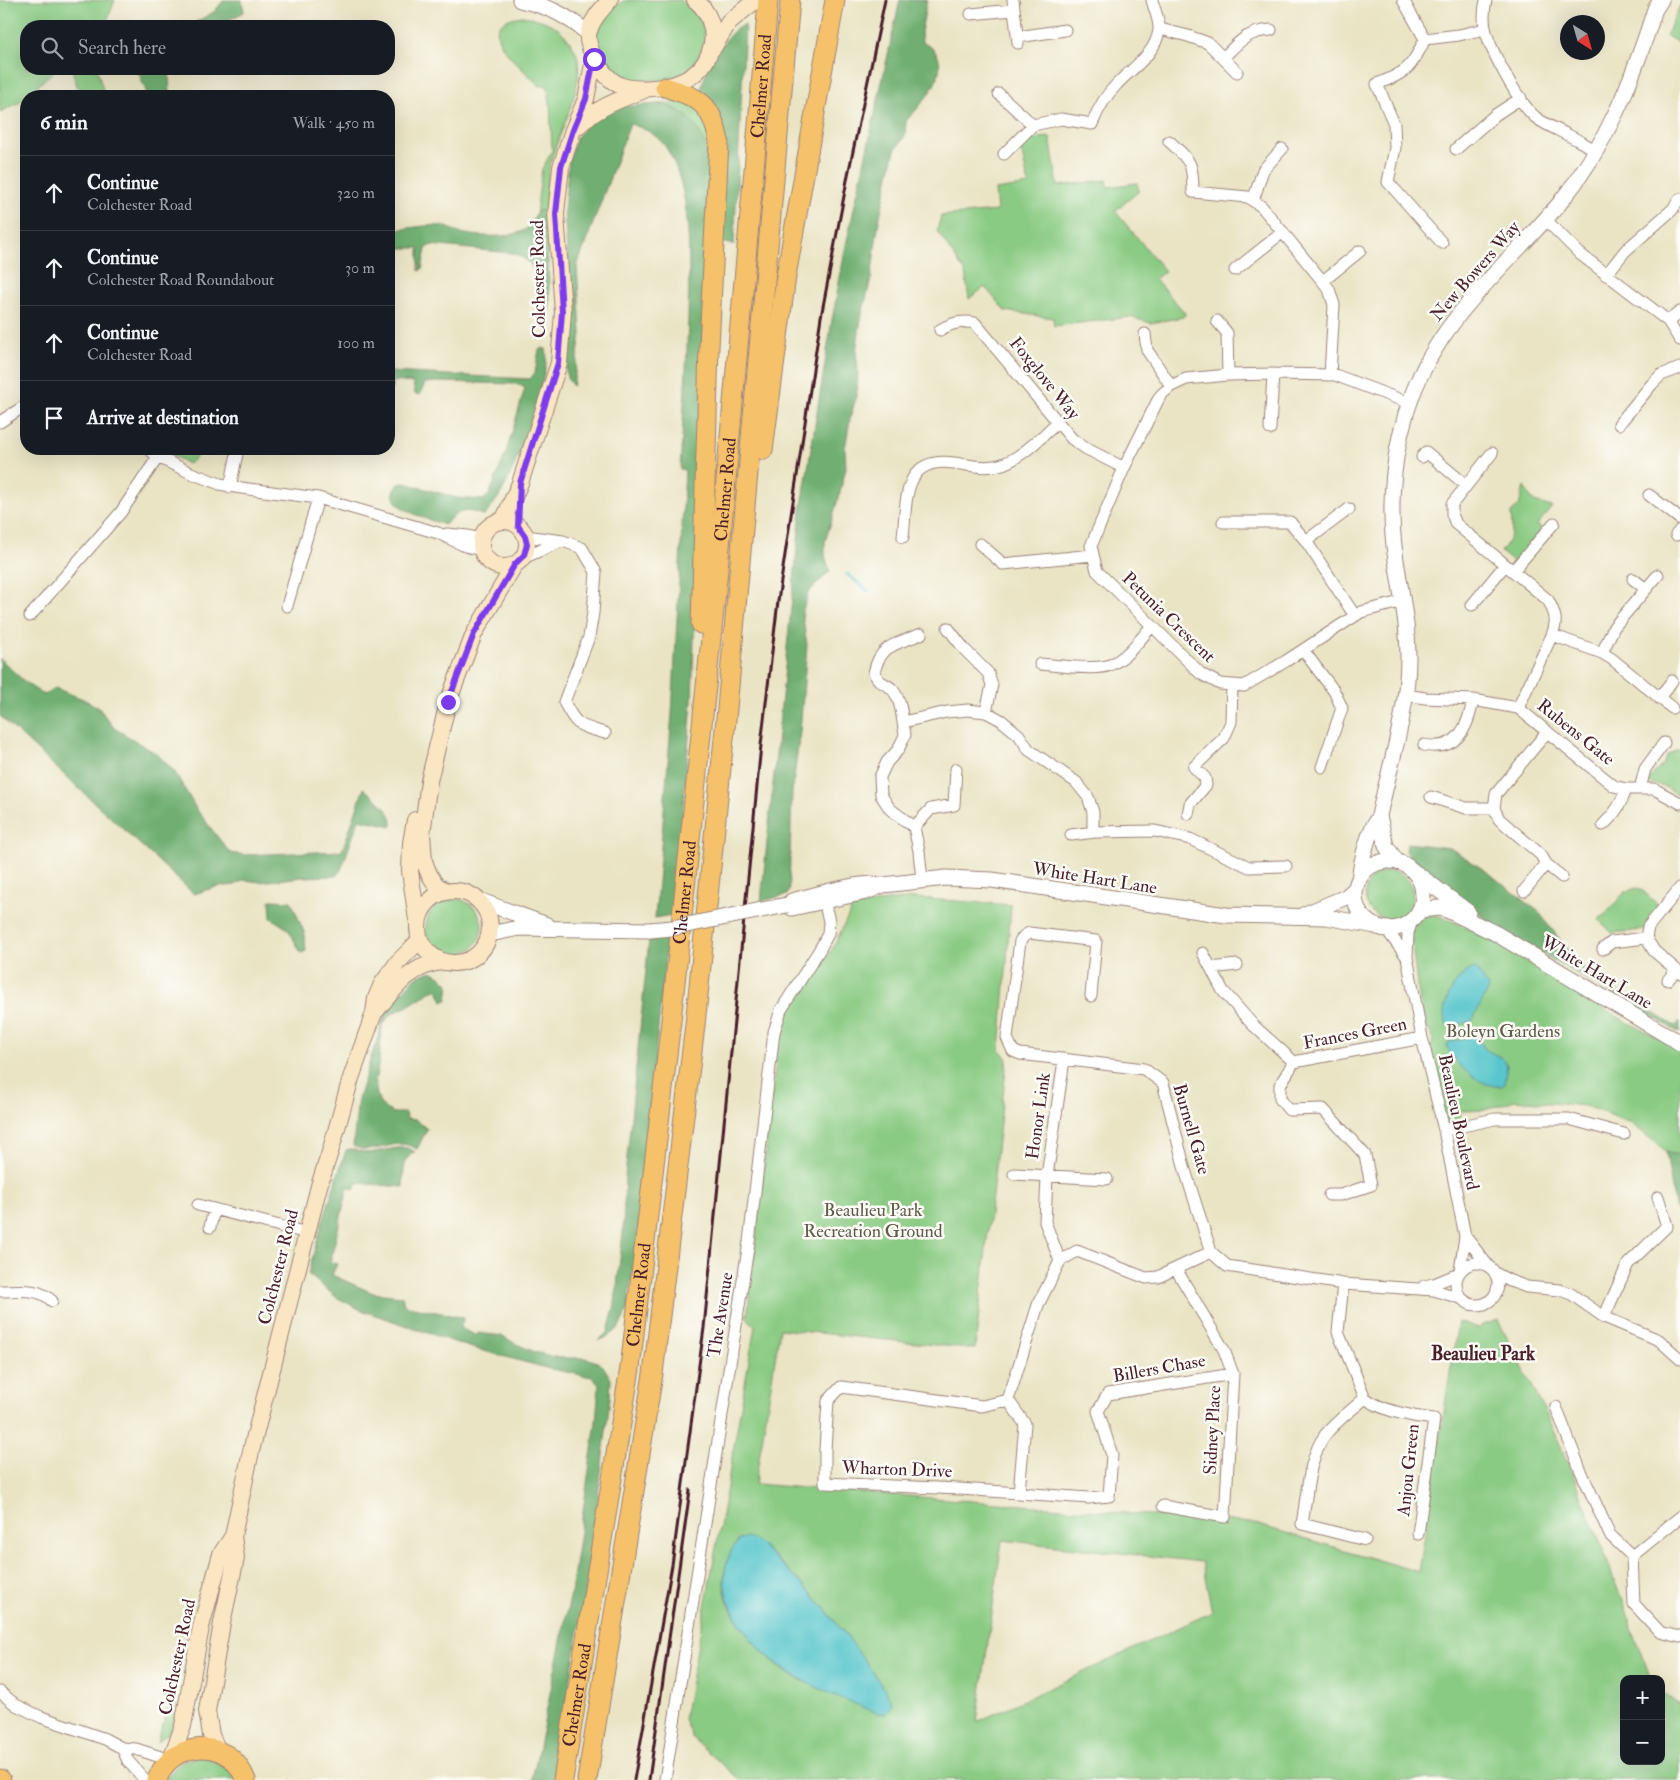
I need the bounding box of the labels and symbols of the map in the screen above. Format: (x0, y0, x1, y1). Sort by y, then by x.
north arrow (1560, 15, 1605, 60)
street label: Chelmer Road (746, 33, 777, 139)
route start (583, 48, 606, 71)
street label: New Bowers Way (1426, 216, 1526, 326)
street label: Colchester Road (526, 220, 551, 338)
street label: Foxglove Way (1004, 332, 1086, 425)
street label: Chelmer Road (709, 436, 742, 543)
street label: Petunia Crescent (1117, 567, 1220, 668)
route end (437, 691, 460, 714)
street label: Rubens Gate (1532, 694, 1620, 771)
street label: Chelmer Road (668, 839, 702, 946)
street label: White Hart Lane (1030, 857, 1159, 900)
street label: White Hart Lane (1536, 930, 1657, 1015)
street label: Frances Green (1301, 1012, 1409, 1055)
park label: Boleyn Gardens (1446, 1020, 1560, 1043)
street label: Beaulieu Boulevard (1433, 1052, 1484, 1192)
street label: Honor Link (1021, 1071, 1056, 1161)
street label: Burnell Gate (1168, 1081, 1216, 1178)
park label: Beaulieu Park Recreation Ground (803, 1199, 943, 1243)
street label: Colchester Road (253, 1207, 304, 1327)
street label: Chelmer Road (622, 1242, 657, 1348)
street label: The Avenue (702, 1270, 739, 1359)
district label: Beaulieu Park (1431, 1342, 1536, 1366)
street label: Billers Chase (1111, 1349, 1208, 1388)
street label: Sidney Place (1199, 1384, 1226, 1475)
street label: Anjou Green (1392, 1423, 1425, 1518)
street label: Wharton Drive (840, 1456, 953, 1483)
street label: Colchester Road (154, 1597, 201, 1717)
street label: Chelmer Road (558, 1642, 597, 1749)

